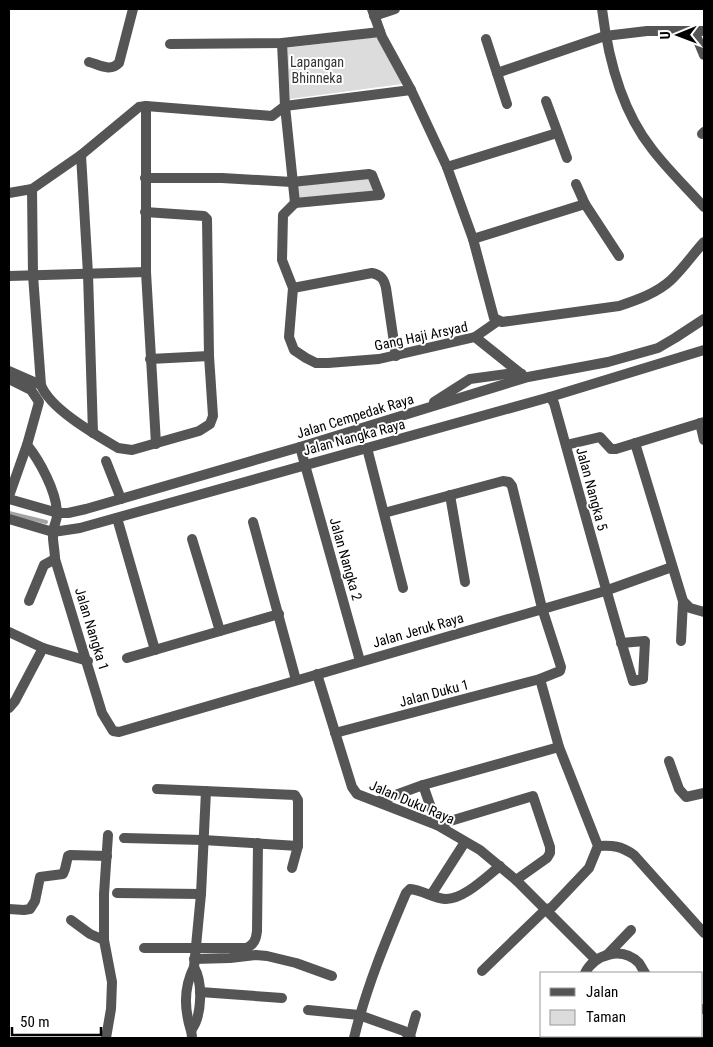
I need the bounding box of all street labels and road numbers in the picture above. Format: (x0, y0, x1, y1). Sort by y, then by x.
street label: Gang Haji Arsyad (373, 318, 469, 354)
street label: Jalan Cempedak Raya (295, 391, 415, 441)
street label: Jalan Nangka Raya (301, 416, 407, 458)
street label: Jalan Nangka 5 (573, 446, 611, 532)
street label: Jalan Nangka 2 (327, 516, 366, 602)
street label: Jalan Nangka 1 (72, 586, 112, 672)
street label: Jalan Jeruk Raya (371, 609, 465, 651)
street label: Jalan Duku 1 (397, 676, 471, 710)
street label: Jalan Duku Raya (367, 777, 457, 827)

